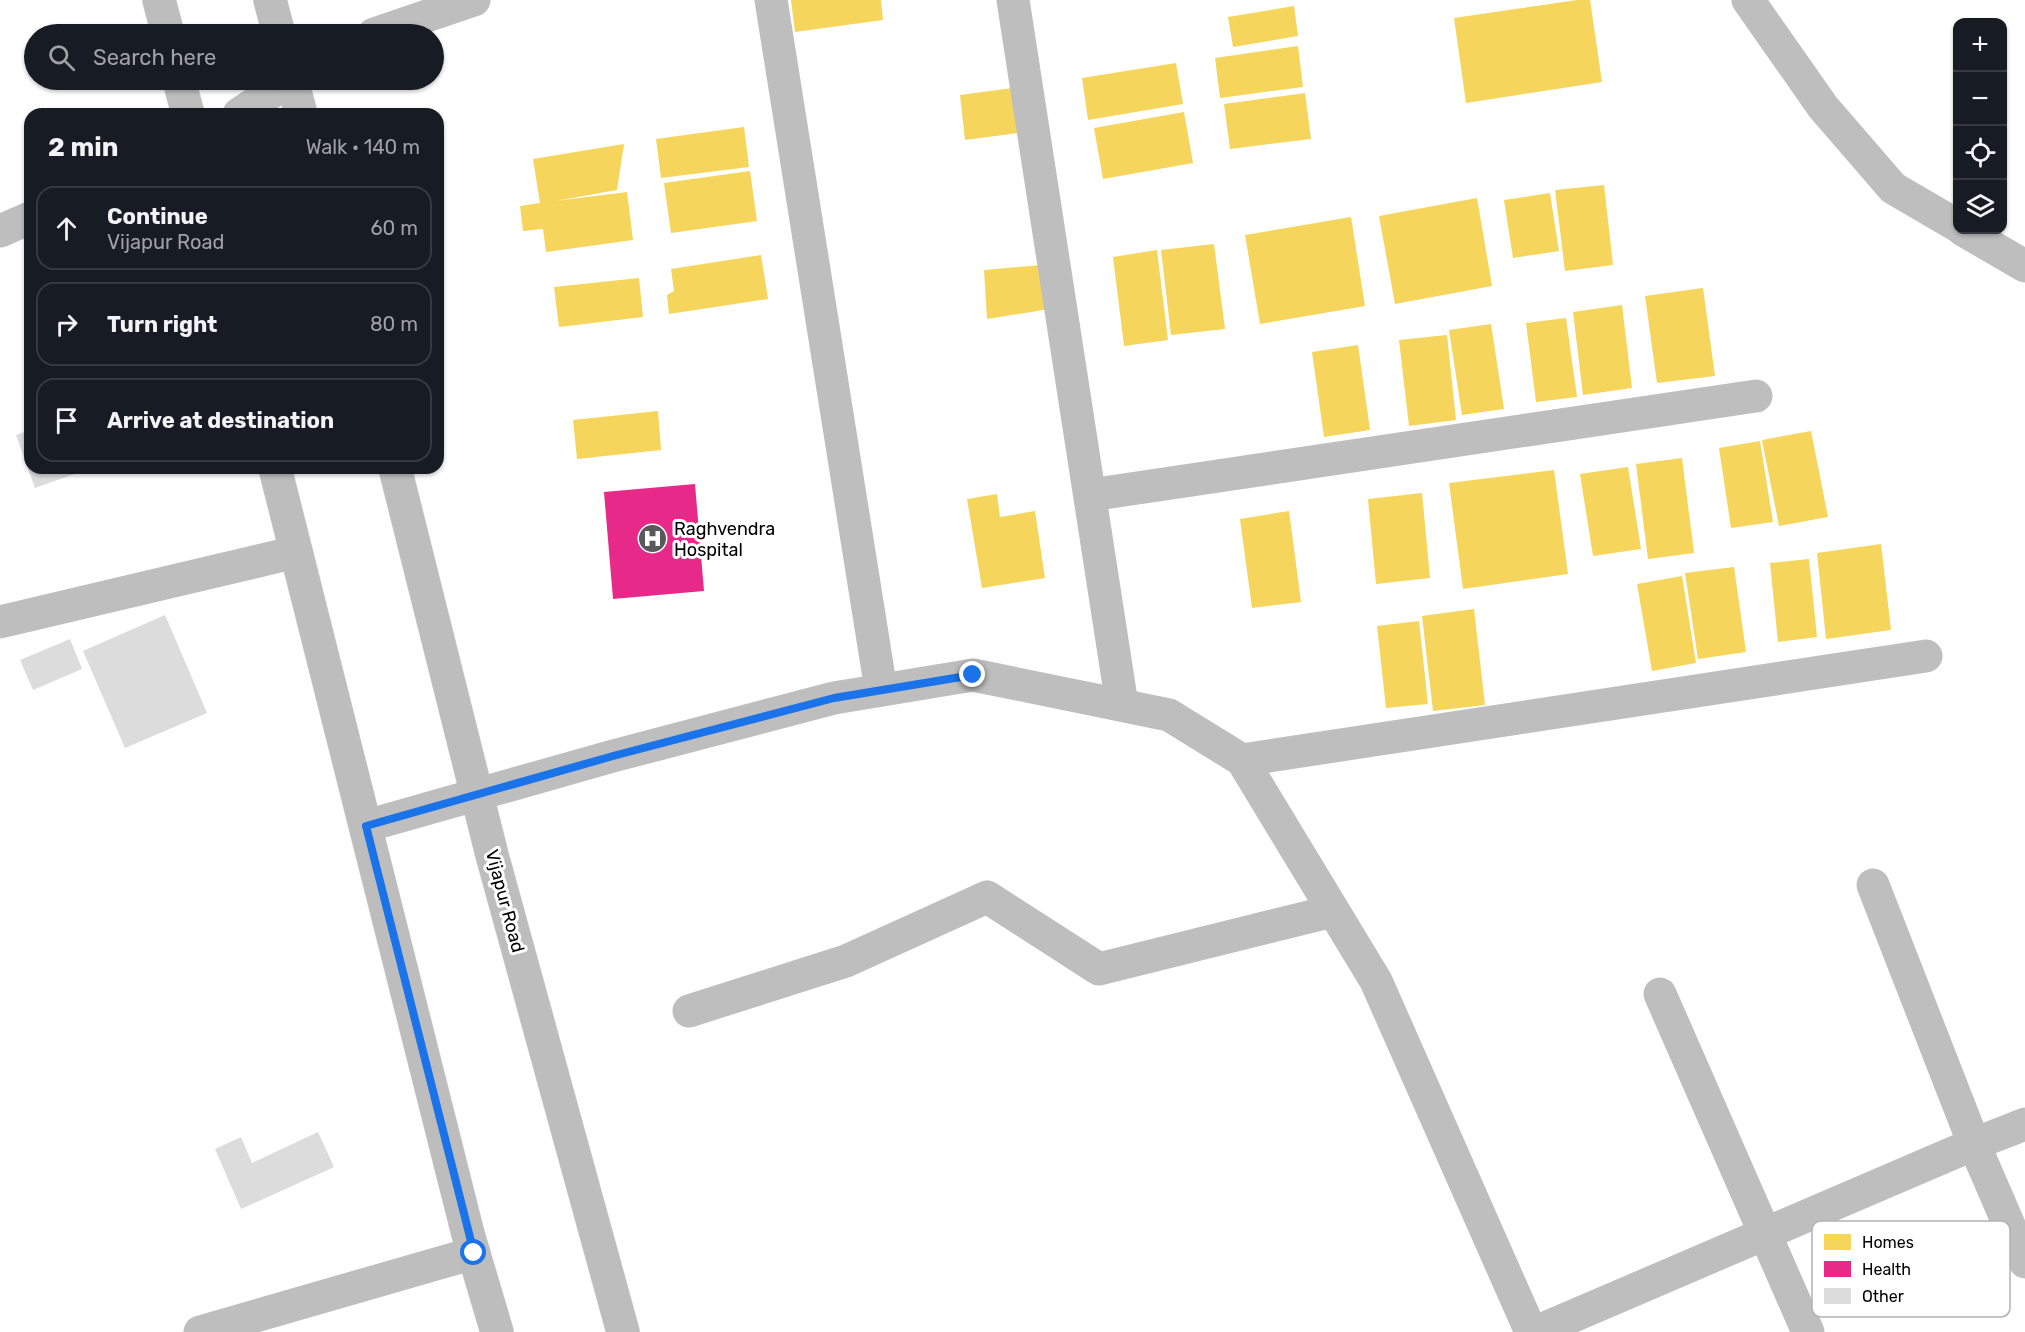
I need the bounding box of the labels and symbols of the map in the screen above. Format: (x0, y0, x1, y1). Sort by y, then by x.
place label: Raghvendra Hospital (674, 518, 775, 561)
hospital icon: Raghvendra Hospital (637, 523, 669, 555)
route end (959, 661, 985, 687)
street label: Vijapur Road (481, 847, 529, 955)
legend (1812, 1221, 2010, 1317)
text: Homes (1862, 1233, 1914, 1252)
route start (460, 1239, 486, 1265)
text: Health (1862, 1260, 1911, 1279)
text: Other (1862, 1287, 1904, 1306)

